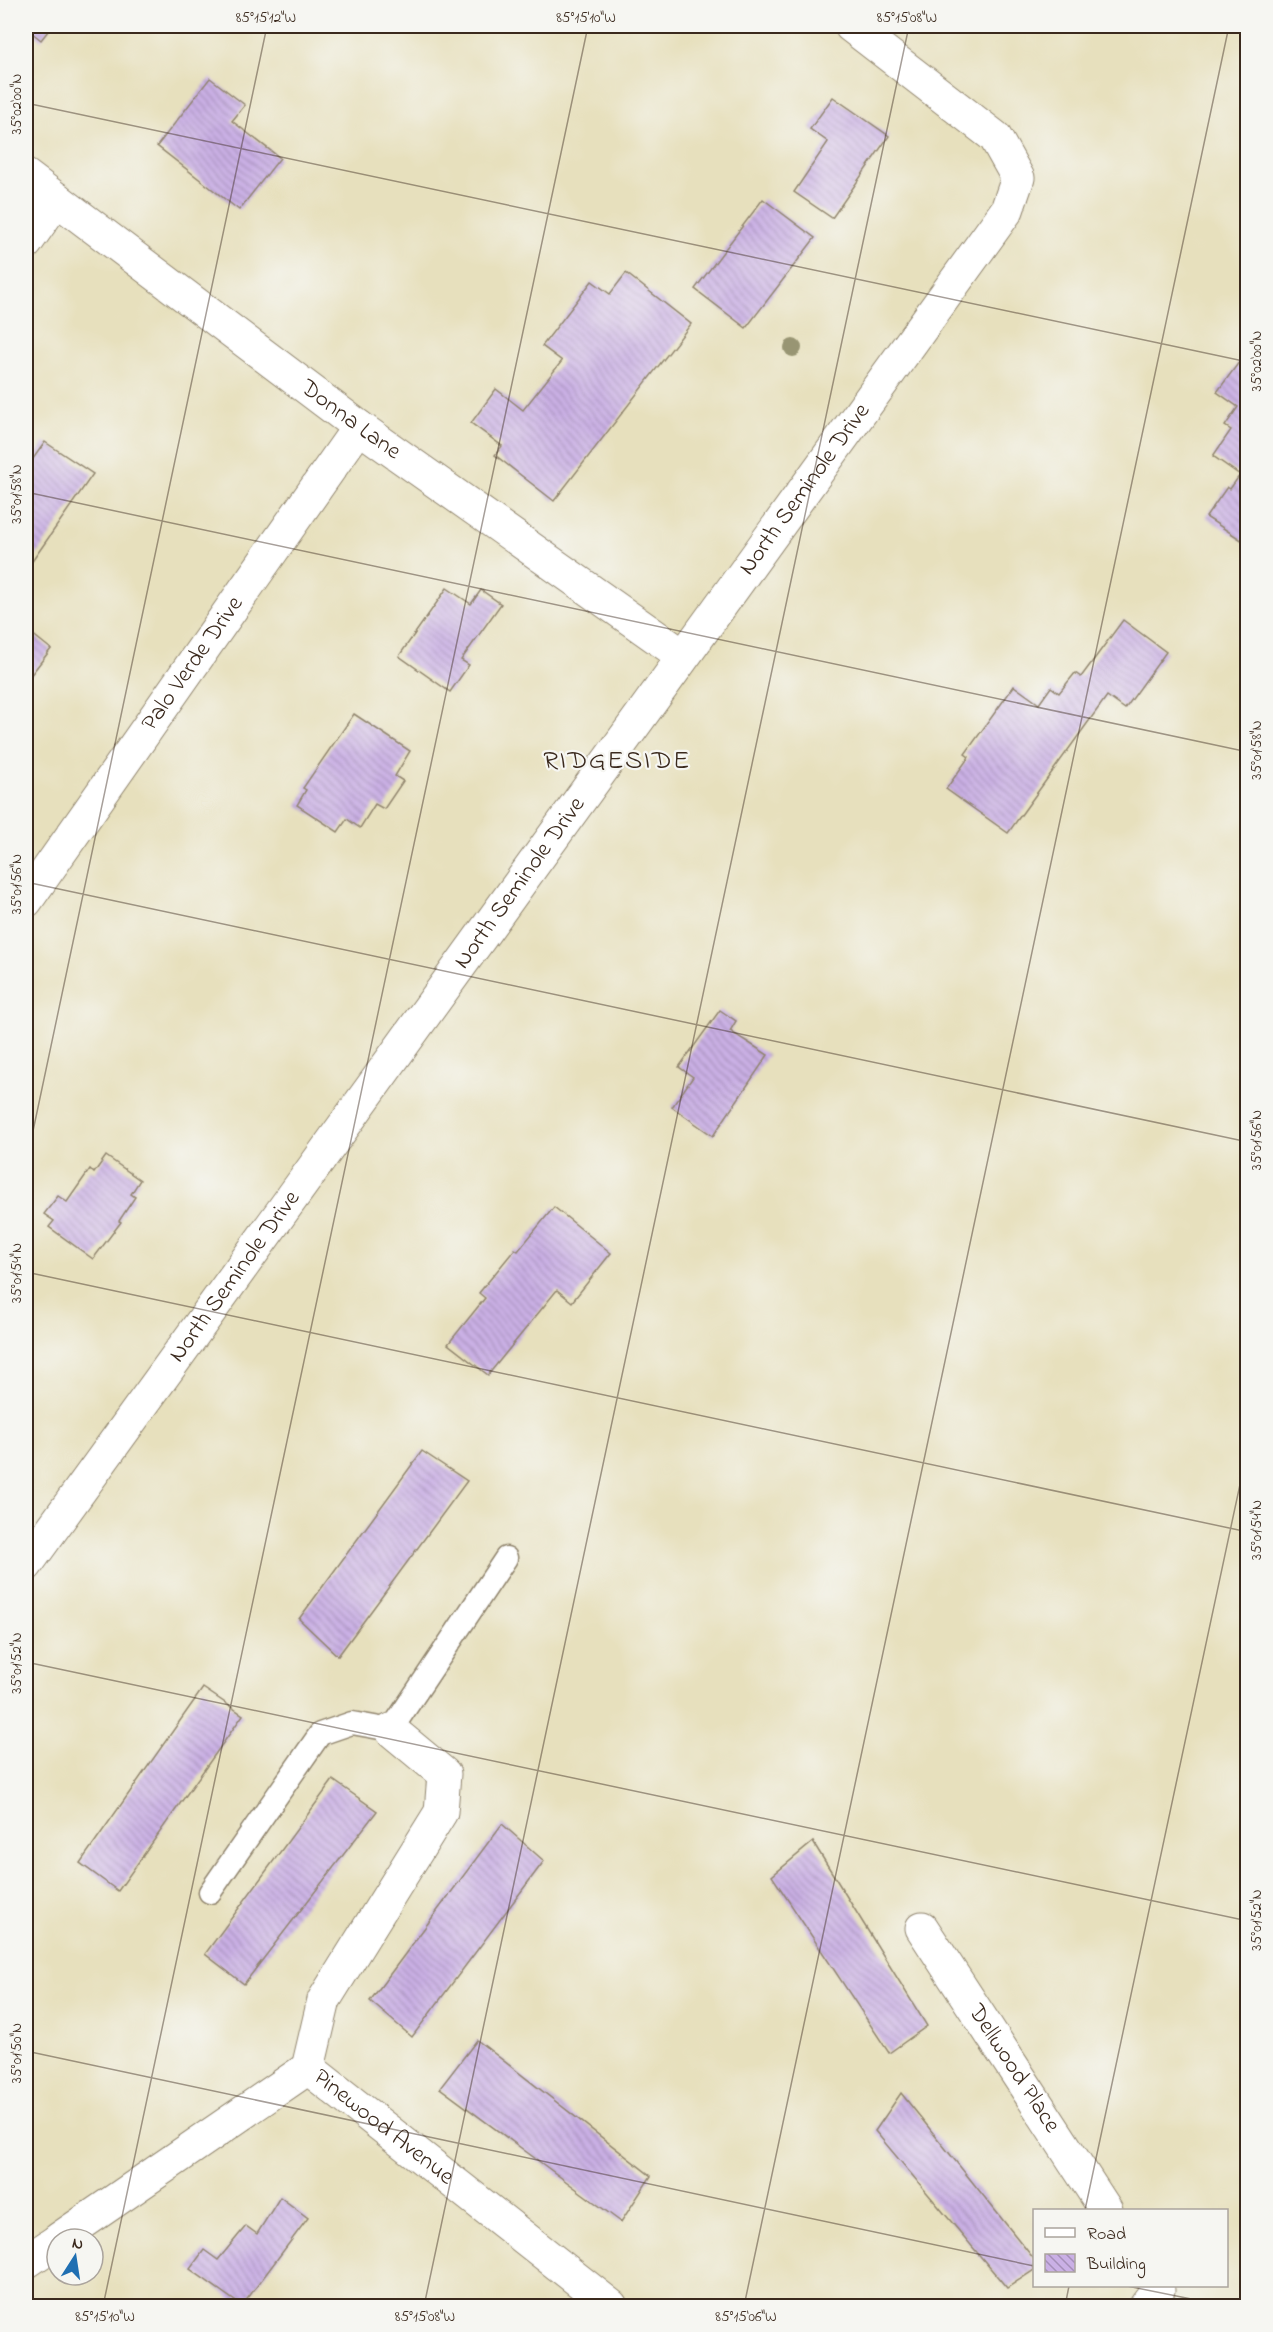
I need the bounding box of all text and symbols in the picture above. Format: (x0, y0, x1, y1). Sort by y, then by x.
text: 85°15'12"W (236, 7, 296, 29)
text: 85°15'10"W (556, 7, 616, 29)
text: 85°15'08"W (877, 7, 937, 29)
text: 35°02'00"N (6, 74, 28, 134)
text: 35°02'00"N (1246, 331, 1268, 391)
street label: Donna Lane (292, 371, 408, 469)
street label: North Seminole Drive (730, 396, 879, 583)
text: 35°01'58"N (6, 464, 28, 524)
street label: Palo Verde Drive (133, 589, 253, 738)
text: 35°01'58"N (1246, 720, 1268, 780)
district label: RIDGESIDE (543, 742, 691, 781)
street label: North Seminole Drive (445, 789, 594, 976)
text: 35°01'56"N (6, 854, 28, 914)
text: 35°01'56"N (1246, 1110, 1268, 1170)
street label: North Seminole Drive (160, 1183, 309, 1370)
text: 35°01'54"N (6, 1243, 28, 1303)
text: 35°01'54"N (1246, 1500, 1268, 1560)
text: 35°01'52"N (6, 1632, 28, 1694)
text: 35°01'52"N (1246, 1889, 1268, 1951)
street label: Dellwood Place (958, 1997, 1069, 2140)
text: 35°01'50"N (6, 2023, 28, 2083)
street label: Pinewood Avenue (305, 2061, 462, 2194)
legend (1033, 2209, 1228, 2287)
text: Road (1087, 2222, 1126, 2248)
north arrow (45, 2227, 105, 2287)
text: N (70, 2231, 86, 2257)
text: Building (1086, 2252, 1146, 2279)
text: 85°15'10"W (75, 2306, 135, 2328)
text: 85°15'08"W (395, 2306, 455, 2328)
text: 85°15'06"W (715, 2306, 777, 2328)

